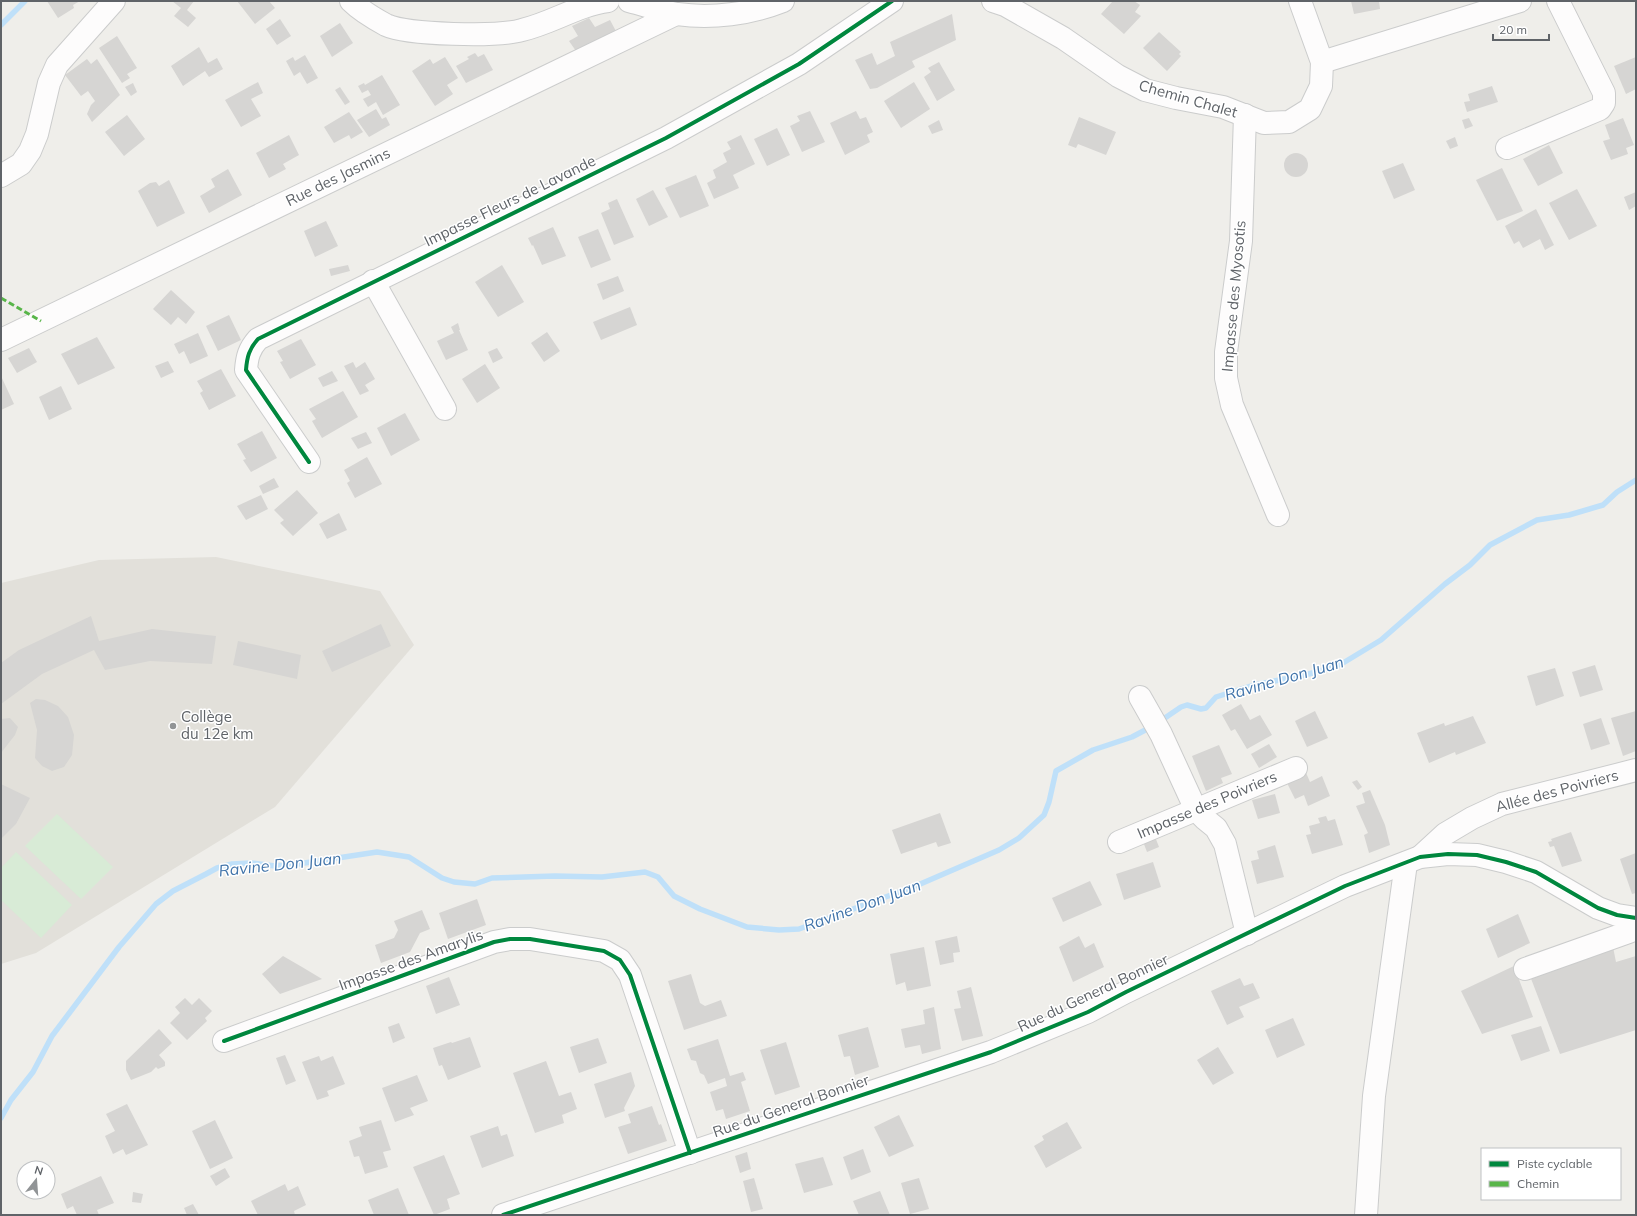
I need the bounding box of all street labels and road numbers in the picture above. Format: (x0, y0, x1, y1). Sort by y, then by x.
street label: Chemin Chalet (1137, 75, 1240, 122)
street label: Rue des Jasmins (282, 143, 393, 210)
street label: Impasse Fleurs de Lavande (421, 151, 599, 250)
street label: Impasse des Myosotis (1217, 219, 1250, 373)
street label: Allée des Poivriers (1493, 765, 1620, 816)
street label: Impasse des Poivriers (1134, 766, 1280, 843)
street label: Impasse des Amarylis (336, 925, 486, 994)
street label: Rue du General Bonnier (1014, 949, 1172, 1036)
street label: Rue du General Bonnier (710, 1070, 872, 1141)

